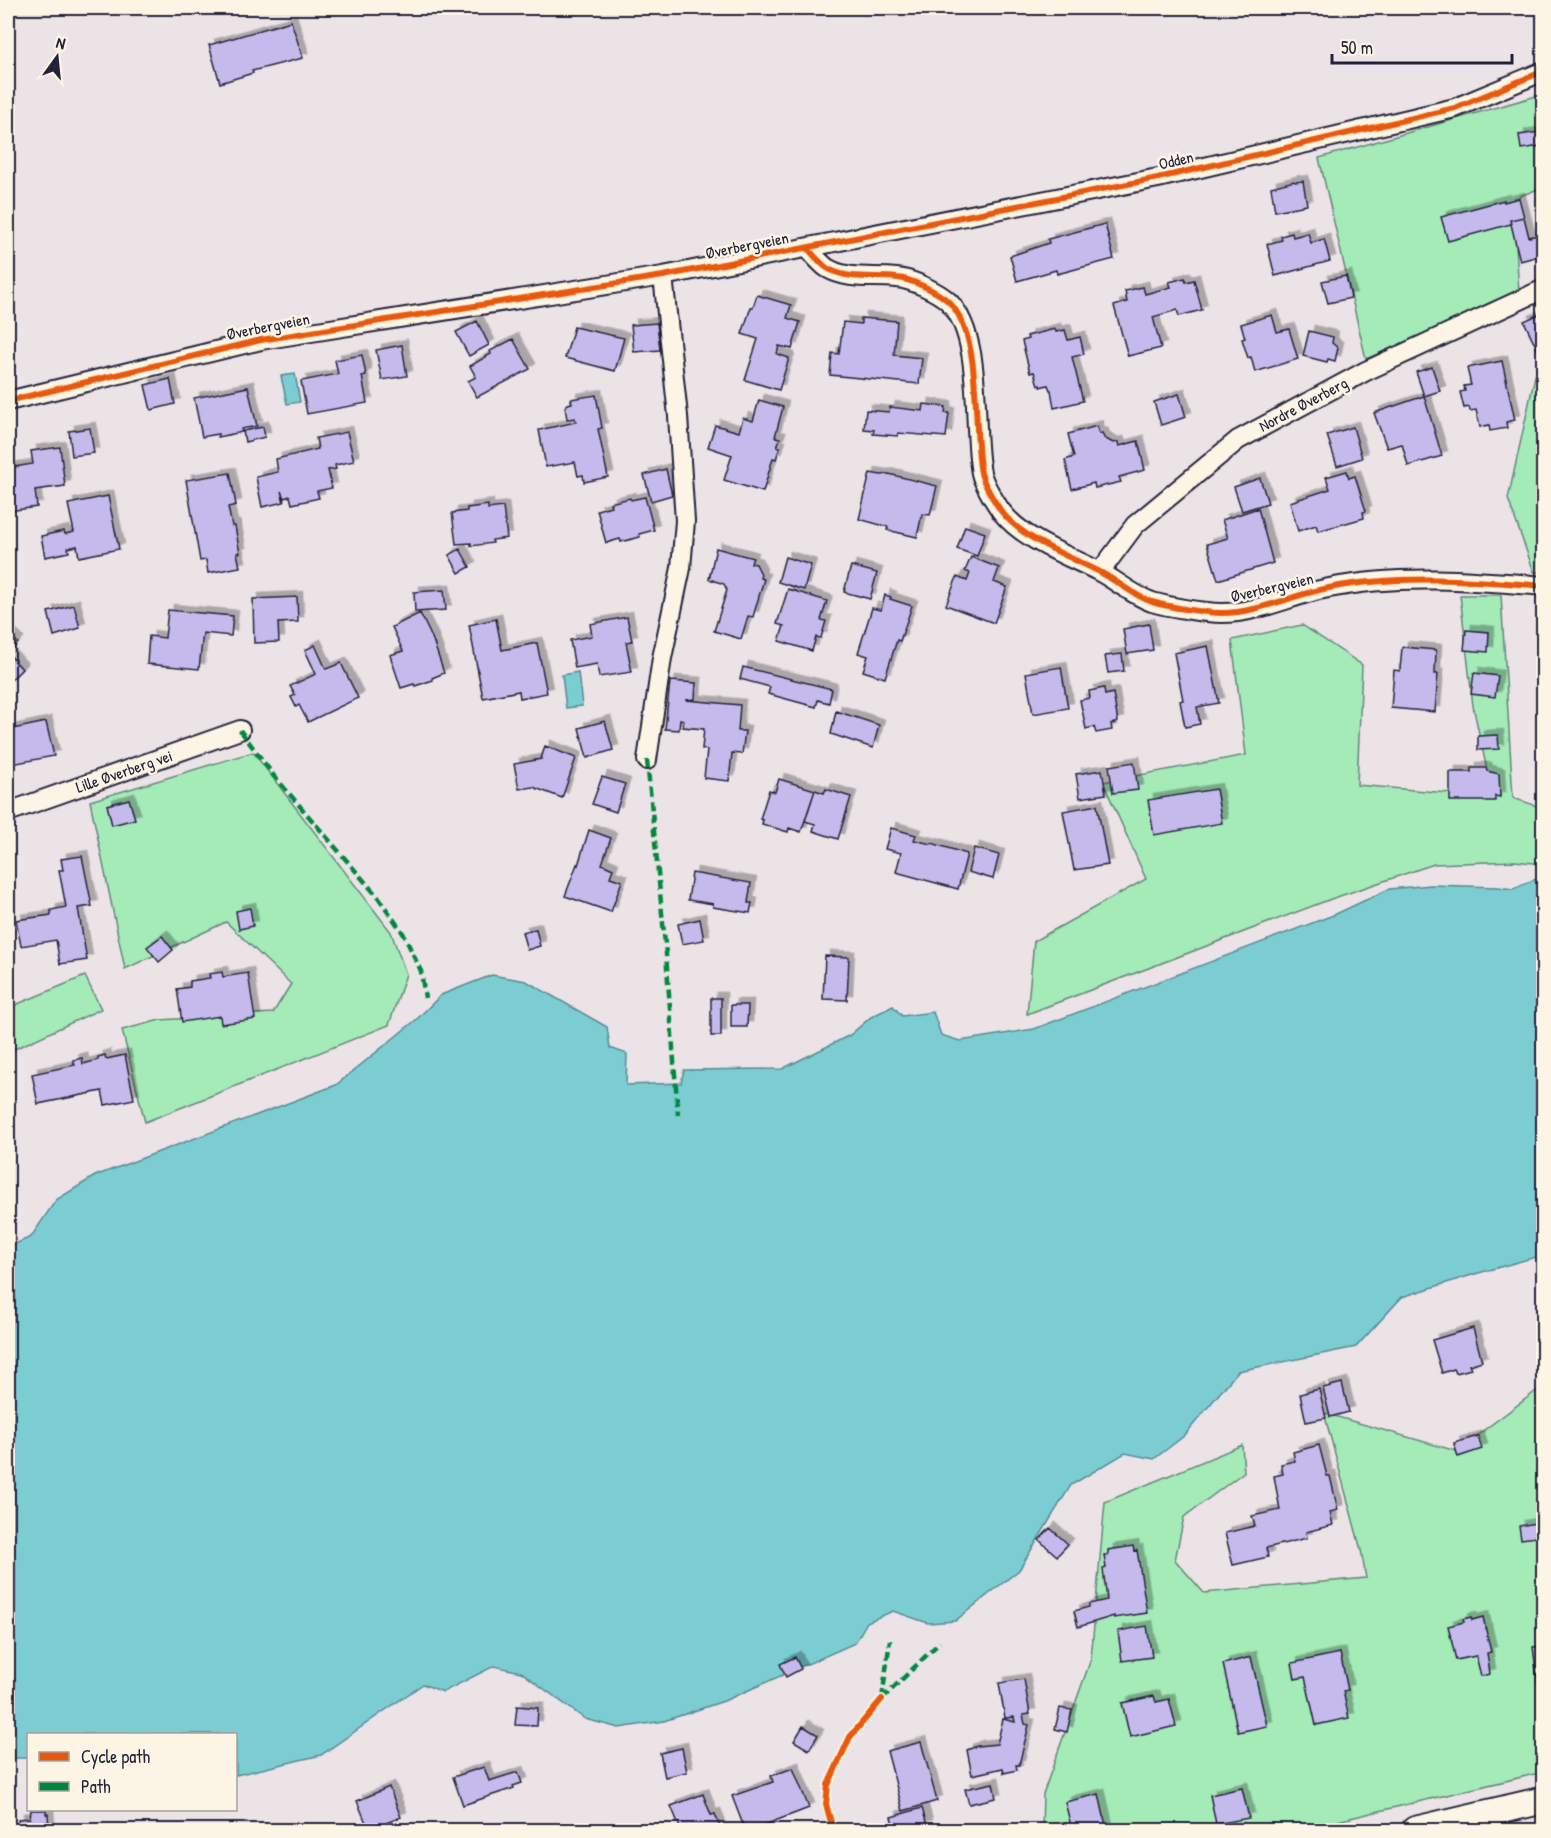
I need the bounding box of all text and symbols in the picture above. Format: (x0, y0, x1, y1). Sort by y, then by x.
north arrow (27, 27, 87, 87)
scale bar (1332, 27, 1512, 65)
text: N (54, 31, 68, 54)
text: 50 m (1341, 35, 1373, 60)
street label: Odden (1156, 145, 1196, 175)
street label: Øverbergveien (704, 226, 790, 264)
street label: Øverbergveien (225, 307, 311, 345)
street label: Nordre Øverberg (1255, 371, 1351, 437)
street label: Øverbergveien (1228, 567, 1316, 607)
street label: Lille Øverberg vei (73, 744, 175, 798)
legend (27, 1733, 237, 1811)
text: Cycle path (81, 1744, 151, 1769)
text: Path (81, 1774, 111, 1799)

